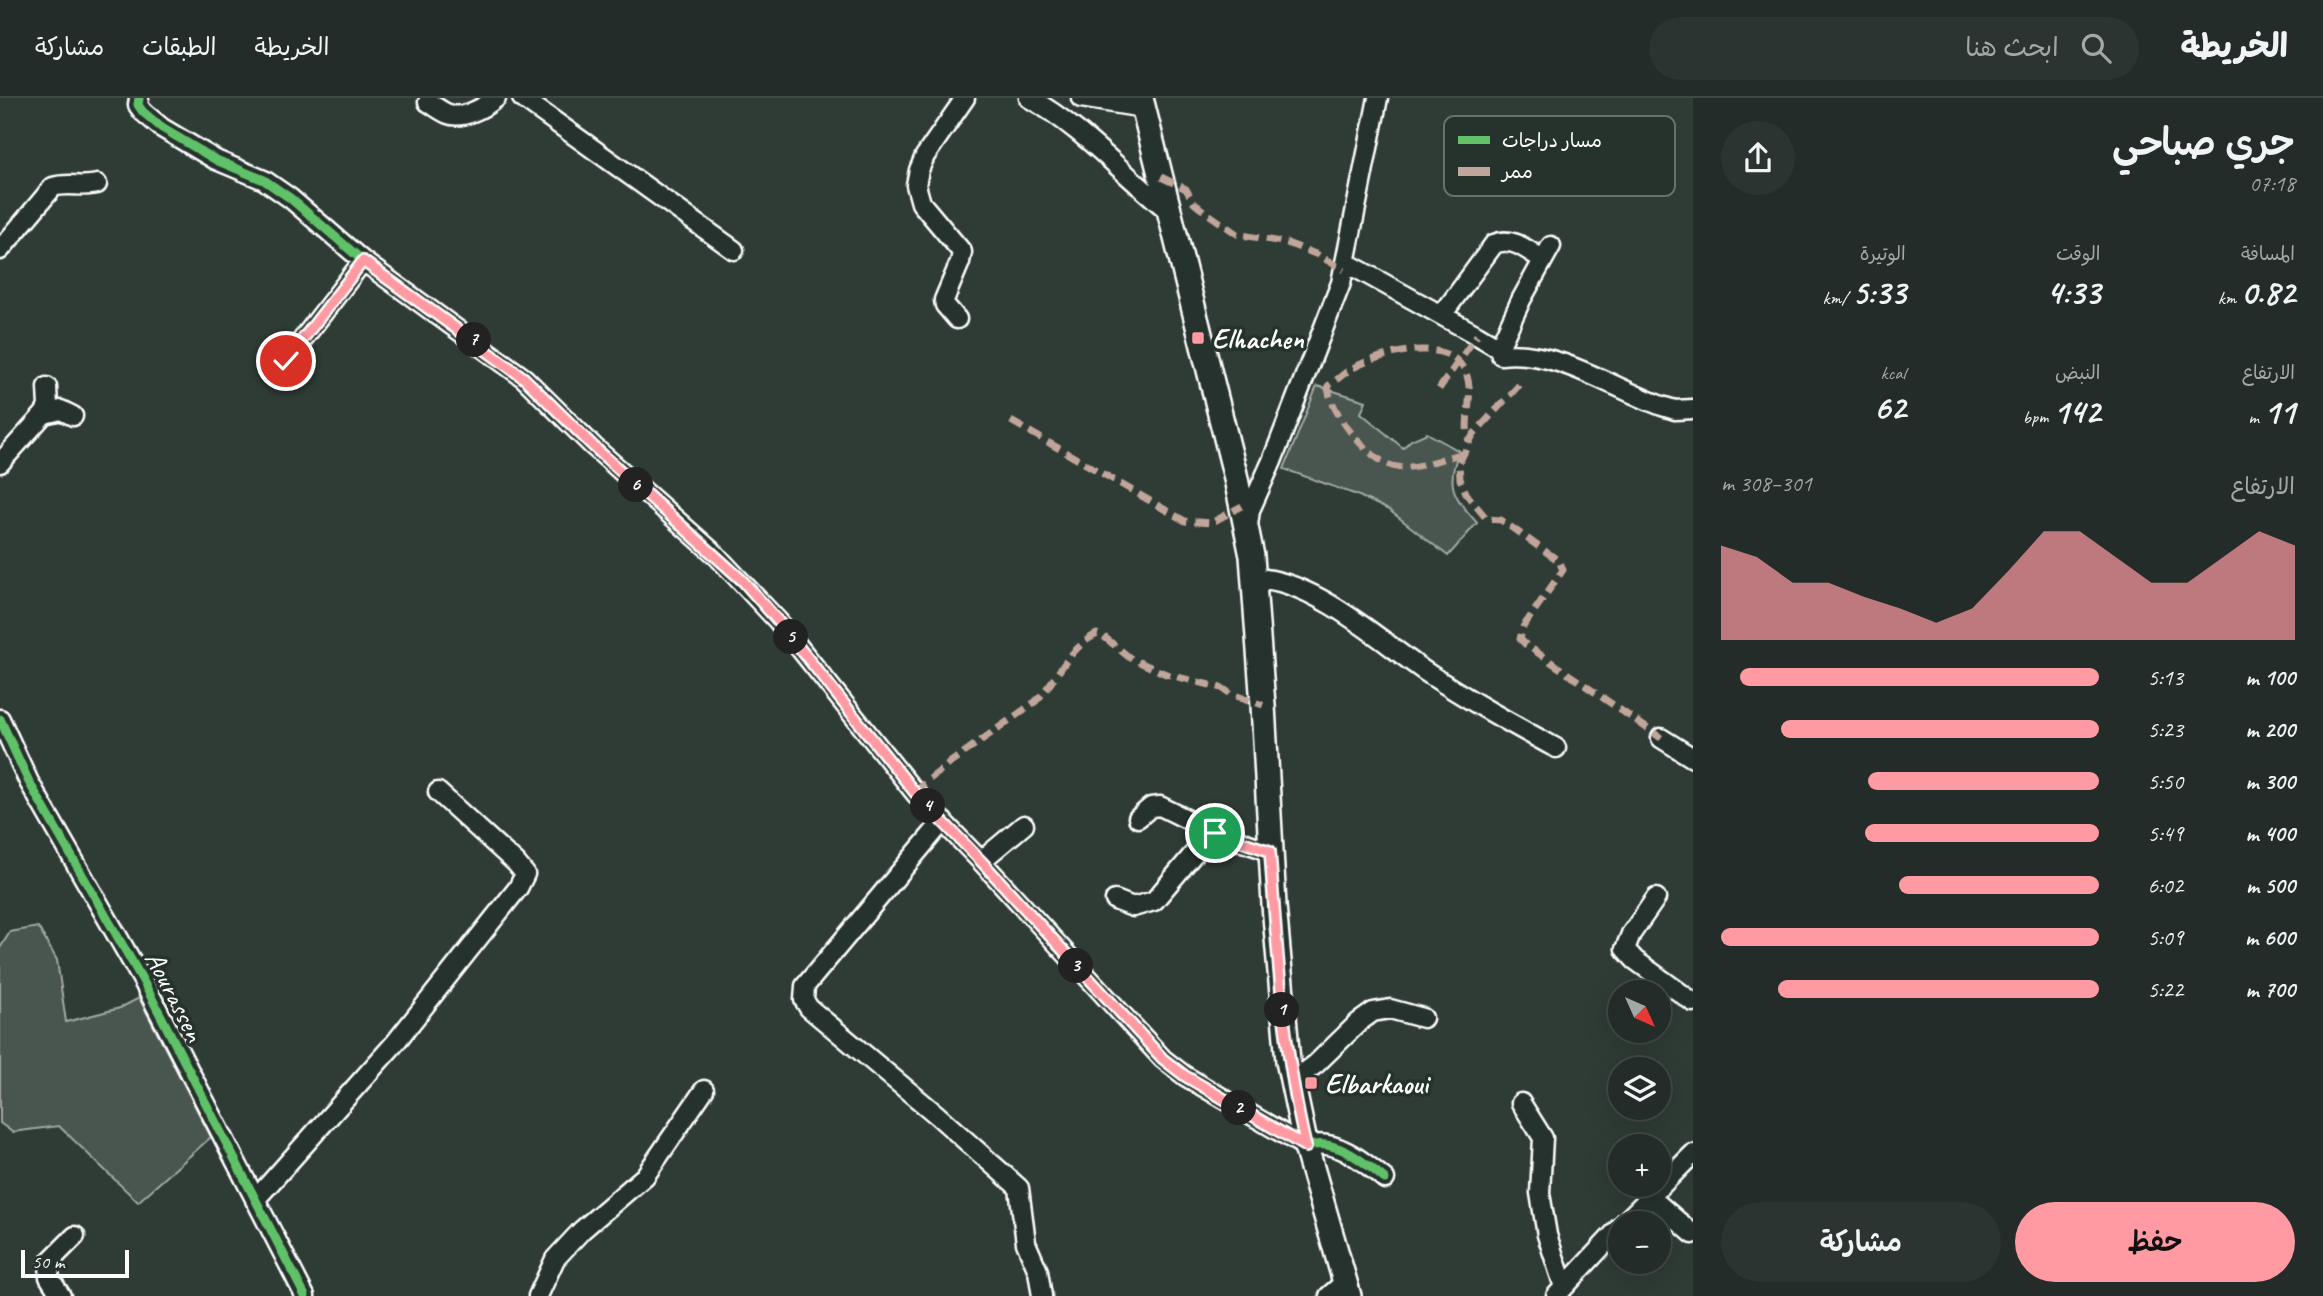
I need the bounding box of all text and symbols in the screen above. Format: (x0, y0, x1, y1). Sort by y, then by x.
search box (1649, 17, 2139, 80)
text: الخريطة (2181, 25, 2288, 67)
icon: search (2077, 29, 2115, 67)
text: ابحث هنا (1965, 31, 2059, 64)
text: مشاركة (35, 32, 104, 62)
text: الطبقات (142, 32, 217, 62)
text: الخريطة (255, 32, 329, 62)
legend (1444, 116, 1675, 196)
text: جري صباحي (2112, 119, 2295, 166)
button: share (1721, 121, 1795, 195)
text: مسار دراجات (1502, 129, 1602, 153)
text: ممر (1500, 160, 1533, 184)
text: 07:18 (2249, 169, 2295, 198)
text: الوتيرة (1860, 242, 1906, 266)
text: الوقت (2056, 242, 2100, 266)
text: المسافة (2241, 242, 2295, 266)
text: 5:33 (1852, 270, 1906, 315)
text: 4:33 (2046, 270, 2100, 315)
text: 0.82 (2241, 270, 2295, 315)
text: /km (1823, 286, 1852, 310)
text: km (2218, 286, 2241, 310)
place label: Elhachen (1212, 321, 1305, 356)
pin: 7 (456, 322, 491, 358)
text: 7 (469, 327, 478, 351)
marker: Elhachen (1190, 330, 1206, 346)
pin (256, 331, 316, 391)
icon: check (267, 342, 305, 380)
text: kcal (1881, 361, 1906, 385)
text: النبض (2055, 361, 2100, 385)
text: الارتفاع (2242, 361, 2295, 385)
text: 62 (1873, 385, 1906, 430)
text: 142 (2053, 389, 2100, 434)
text: 11 (2263, 389, 2295, 434)
text: bpm (2022, 405, 2053, 429)
text: m (2248, 405, 2263, 429)
pin: 6 (618, 468, 654, 502)
text: 301–308 m (1721, 469, 1812, 498)
text: 6 (631, 472, 640, 496)
text: الارتفاع (2231, 472, 2295, 501)
pin: 5 (774, 620, 808, 654)
text: 5 (786, 624, 795, 648)
text: 5:13 (2147, 663, 2183, 692)
text: 100 m (2245, 663, 2295, 692)
text: 5:23 (2147, 715, 2183, 744)
text: 200 m (2245, 715, 2295, 744)
text: 5:50 (2147, 767, 2183, 796)
text: 300 m (2245, 767, 2295, 796)
pin: 4 (911, 788, 946, 824)
text: 4 (923, 793, 932, 817)
pin (1185, 803, 1245, 863)
icon: arrive (1196, 814, 1234, 852)
text: 5:49 (2147, 819, 2183, 848)
text: 400 m (2245, 819, 2295, 848)
text: 6:02 (2147, 871, 2183, 900)
text: 500 m (2246, 871, 2295, 900)
text: 5:09 (2147, 923, 2183, 952)
text: 600 m (2245, 923, 2295, 952)
street label: Aourassen (137, 945, 213, 1048)
pin: 3 (1058, 948, 1094, 984)
text: 3 (1071, 953, 1080, 977)
text: 5:22 (2147, 975, 2183, 1004)
text: 700 m (2245, 975, 2295, 1004)
north arrow (1608, 980, 1671, 1043)
map controls (1608, 980, 1671, 1274)
pin: 1 (1264, 992, 1300, 1028)
text: 1 (1277, 997, 1286, 1021)
button: layers (1608, 1057, 1671, 1120)
place label: Elbarkaoui (1325, 1066, 1431, 1101)
marker: Elbarkaoui (1303, 1075, 1319, 1091)
pin: 2 (1222, 1090, 1256, 1126)
text: 2 (1234, 1095, 1243, 1119)
button: + (1608, 1134, 1671, 1197)
button: مشاركة (1721, 1202, 2001, 1282)
button: حفظ (2015, 1202, 2295, 1282)
button: − (1608, 1211, 1671, 1274)
scale bar (21, 1247, 130, 1279)
text: 50 m (32, 1250, 64, 1274)

